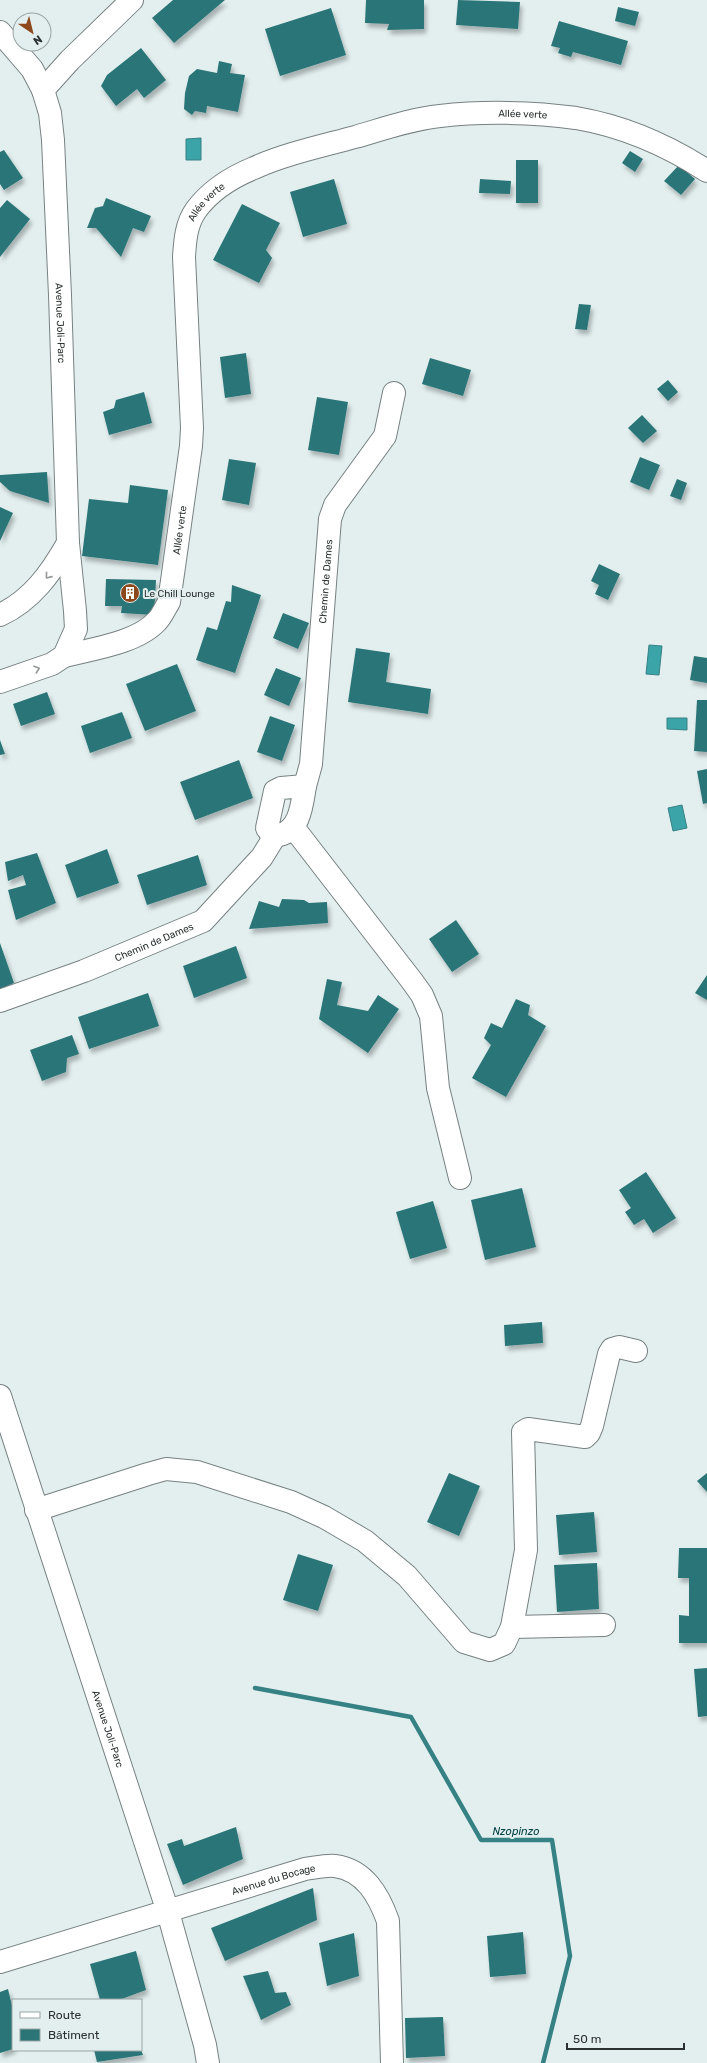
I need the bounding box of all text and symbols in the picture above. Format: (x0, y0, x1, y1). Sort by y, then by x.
north arrow (12, 12, 52, 52)
text: N (30, 32, 44, 47)
street label: Allée verte (498, 108, 548, 122)
street label: Allée verte (186, 180, 228, 223)
street label: Avenue Joli-Parc (52, 283, 67, 364)
street label: Allée verte (171, 504, 190, 555)
street label: Chemin de Dames (317, 539, 335, 624)
one-way arrow (46, 572, 53, 579)
building icon: Le Chill Lounge (119, 582, 141, 604)
place label: Le Chill Lounge (144, 588, 215, 600)
one-way arrow (33, 666, 40, 674)
street label: Chemin de Dames (113, 921, 195, 964)
street label: Avenue Joli-Parc (89, 1689, 126, 1770)
water label: Nzopinzo (492, 1825, 540, 1838)
street label: Avenue du Bocage (230, 1862, 317, 1898)
legend (12, 1999, 142, 2051)
text: Route (48, 2008, 82, 2022)
scale bar (567, 2025, 684, 2051)
text: Bâtiment (48, 2028, 100, 2042)
text: 50 m (573, 2032, 601, 2046)

